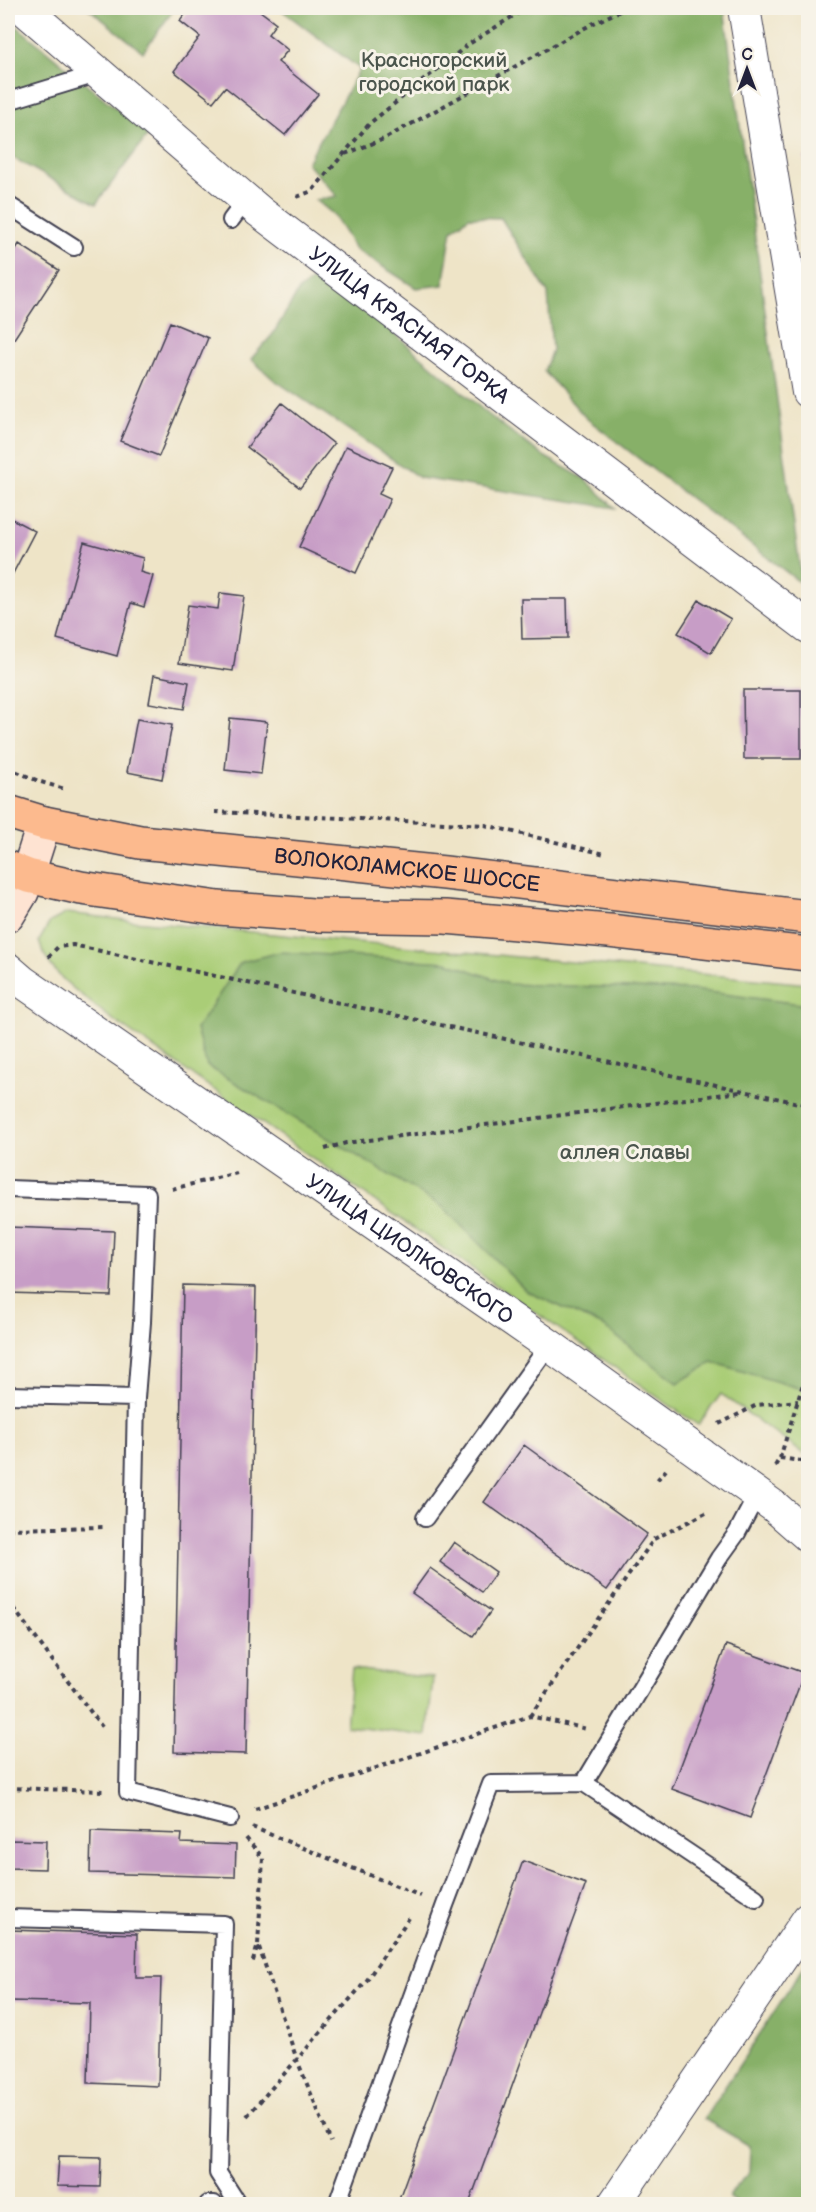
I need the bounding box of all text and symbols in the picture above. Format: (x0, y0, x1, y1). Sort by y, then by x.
north arrow (717, 39, 777, 99)
text: С (741, 46, 753, 65)
park label: Красногорский городской парк (359, 48, 509, 97)
street label: УЛИЦА КРАСНАЯ ГОРКА (304, 241, 515, 409)
street label: ВОЛОКОЛАМСКОЕ ШОССЕ (273, 843, 541, 897)
park label: аллея Славы (560, 1140, 690, 1165)
street label: УЛИЦА ЦИОЛКОВСКОГО (301, 1169, 518, 1329)

